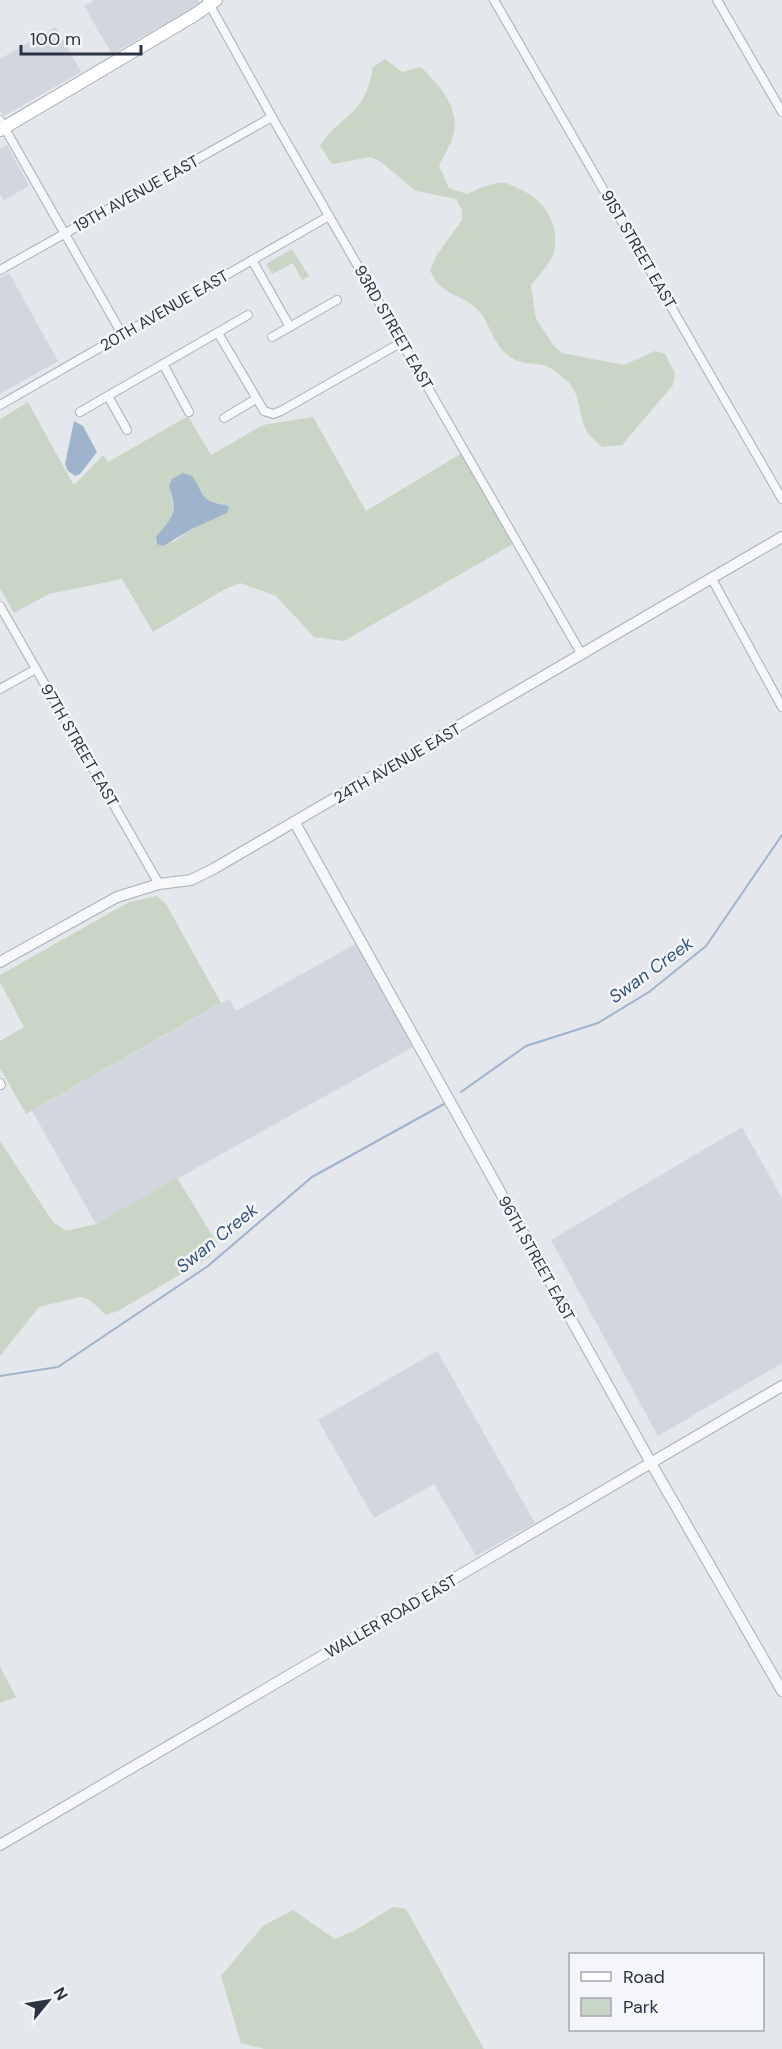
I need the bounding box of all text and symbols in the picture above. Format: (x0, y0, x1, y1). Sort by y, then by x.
scale bar (21, 18, 141, 56)
text: 100 m (30, 27, 81, 51)
street label: 19TH AVENUE EAST (70, 150, 203, 237)
street label: 91ST STREET EAST (596, 186, 681, 312)
street label: 93RD STREET EAST (349, 261, 438, 393)
street label: 20TH AVENUE EAST (96, 265, 232, 356)
street label: 97TH STREET EAST (36, 680, 123, 811)
street label: 24TH AVENUE EAST (330, 718, 465, 808)
water label: Swan Creek (604, 931, 699, 1009)
street label: 96TH STREET EAST (493, 1192, 580, 1325)
water label: Swan Creek (171, 1197, 263, 1278)
street label: WALLER ROAD EAST (321, 1570, 461, 1663)
legend (569, 1953, 764, 2031)
text: Road (623, 1965, 665, 1989)
north arrow (18, 1971, 78, 2031)
text: N (49, 1983, 73, 2004)
text: Park (623, 1995, 659, 2019)

